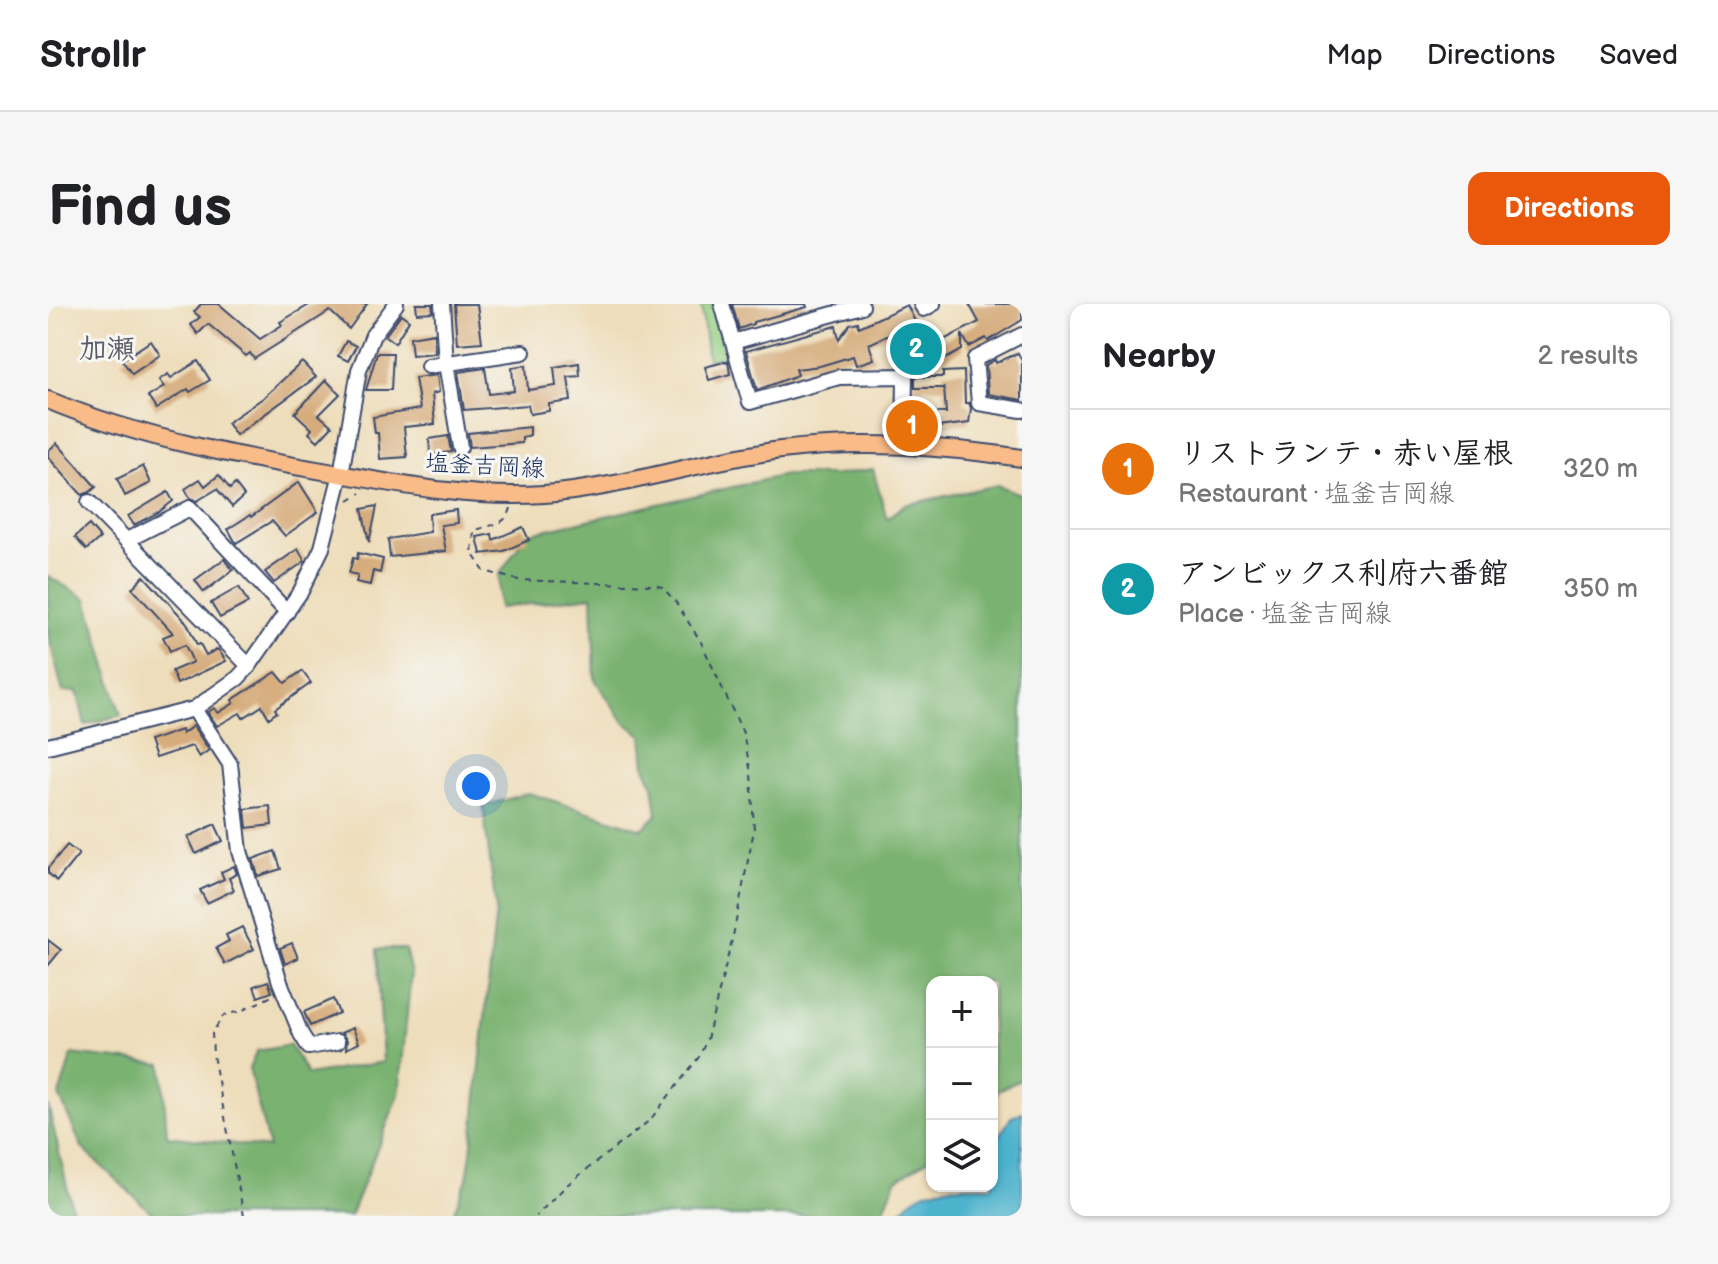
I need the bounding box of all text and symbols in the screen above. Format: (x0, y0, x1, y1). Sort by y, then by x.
text: Strollr (40, 33, 146, 78)
text: Map (1326, 39, 1383, 72)
text: Directions (1427, 39, 1555, 72)
text: Saved (1599, 39, 1678, 72)
button: Directions (1468, 172, 1670, 245)
text: Find us (48, 175, 232, 242)
pin: 2 (890, 319, 942, 379)
district label: 加瀬 (79, 333, 135, 366)
text: Nearby (1102, 336, 1216, 377)
text: 2 results (1538, 341, 1638, 372)
pin: 1 (886, 396, 938, 456)
text: リストランテ・赤い屋根 (1178, 436, 1513, 472)
street label: 塩釜吉岡線 (424, 448, 546, 484)
text: 1 (1123, 454, 1133, 485)
text: 320 m (1563, 454, 1638, 485)
text: Restaurant · 塩釜吉岡線 (1178, 479, 1454, 510)
text: アンビックス利府六番館 (1178, 556, 1508, 592)
text: 2 (1120, 574, 1136, 605)
text: 350 m (1563, 574, 1638, 605)
text: Place · 塩釜吉岡線 (1178, 599, 1391, 630)
your location (456, 766, 496, 806)
map controls (926, 976, 998, 1192)
button: + (926, 976, 998, 1048)
button: − (926, 1048, 998, 1120)
button: layers (926, 1120, 998, 1192)

